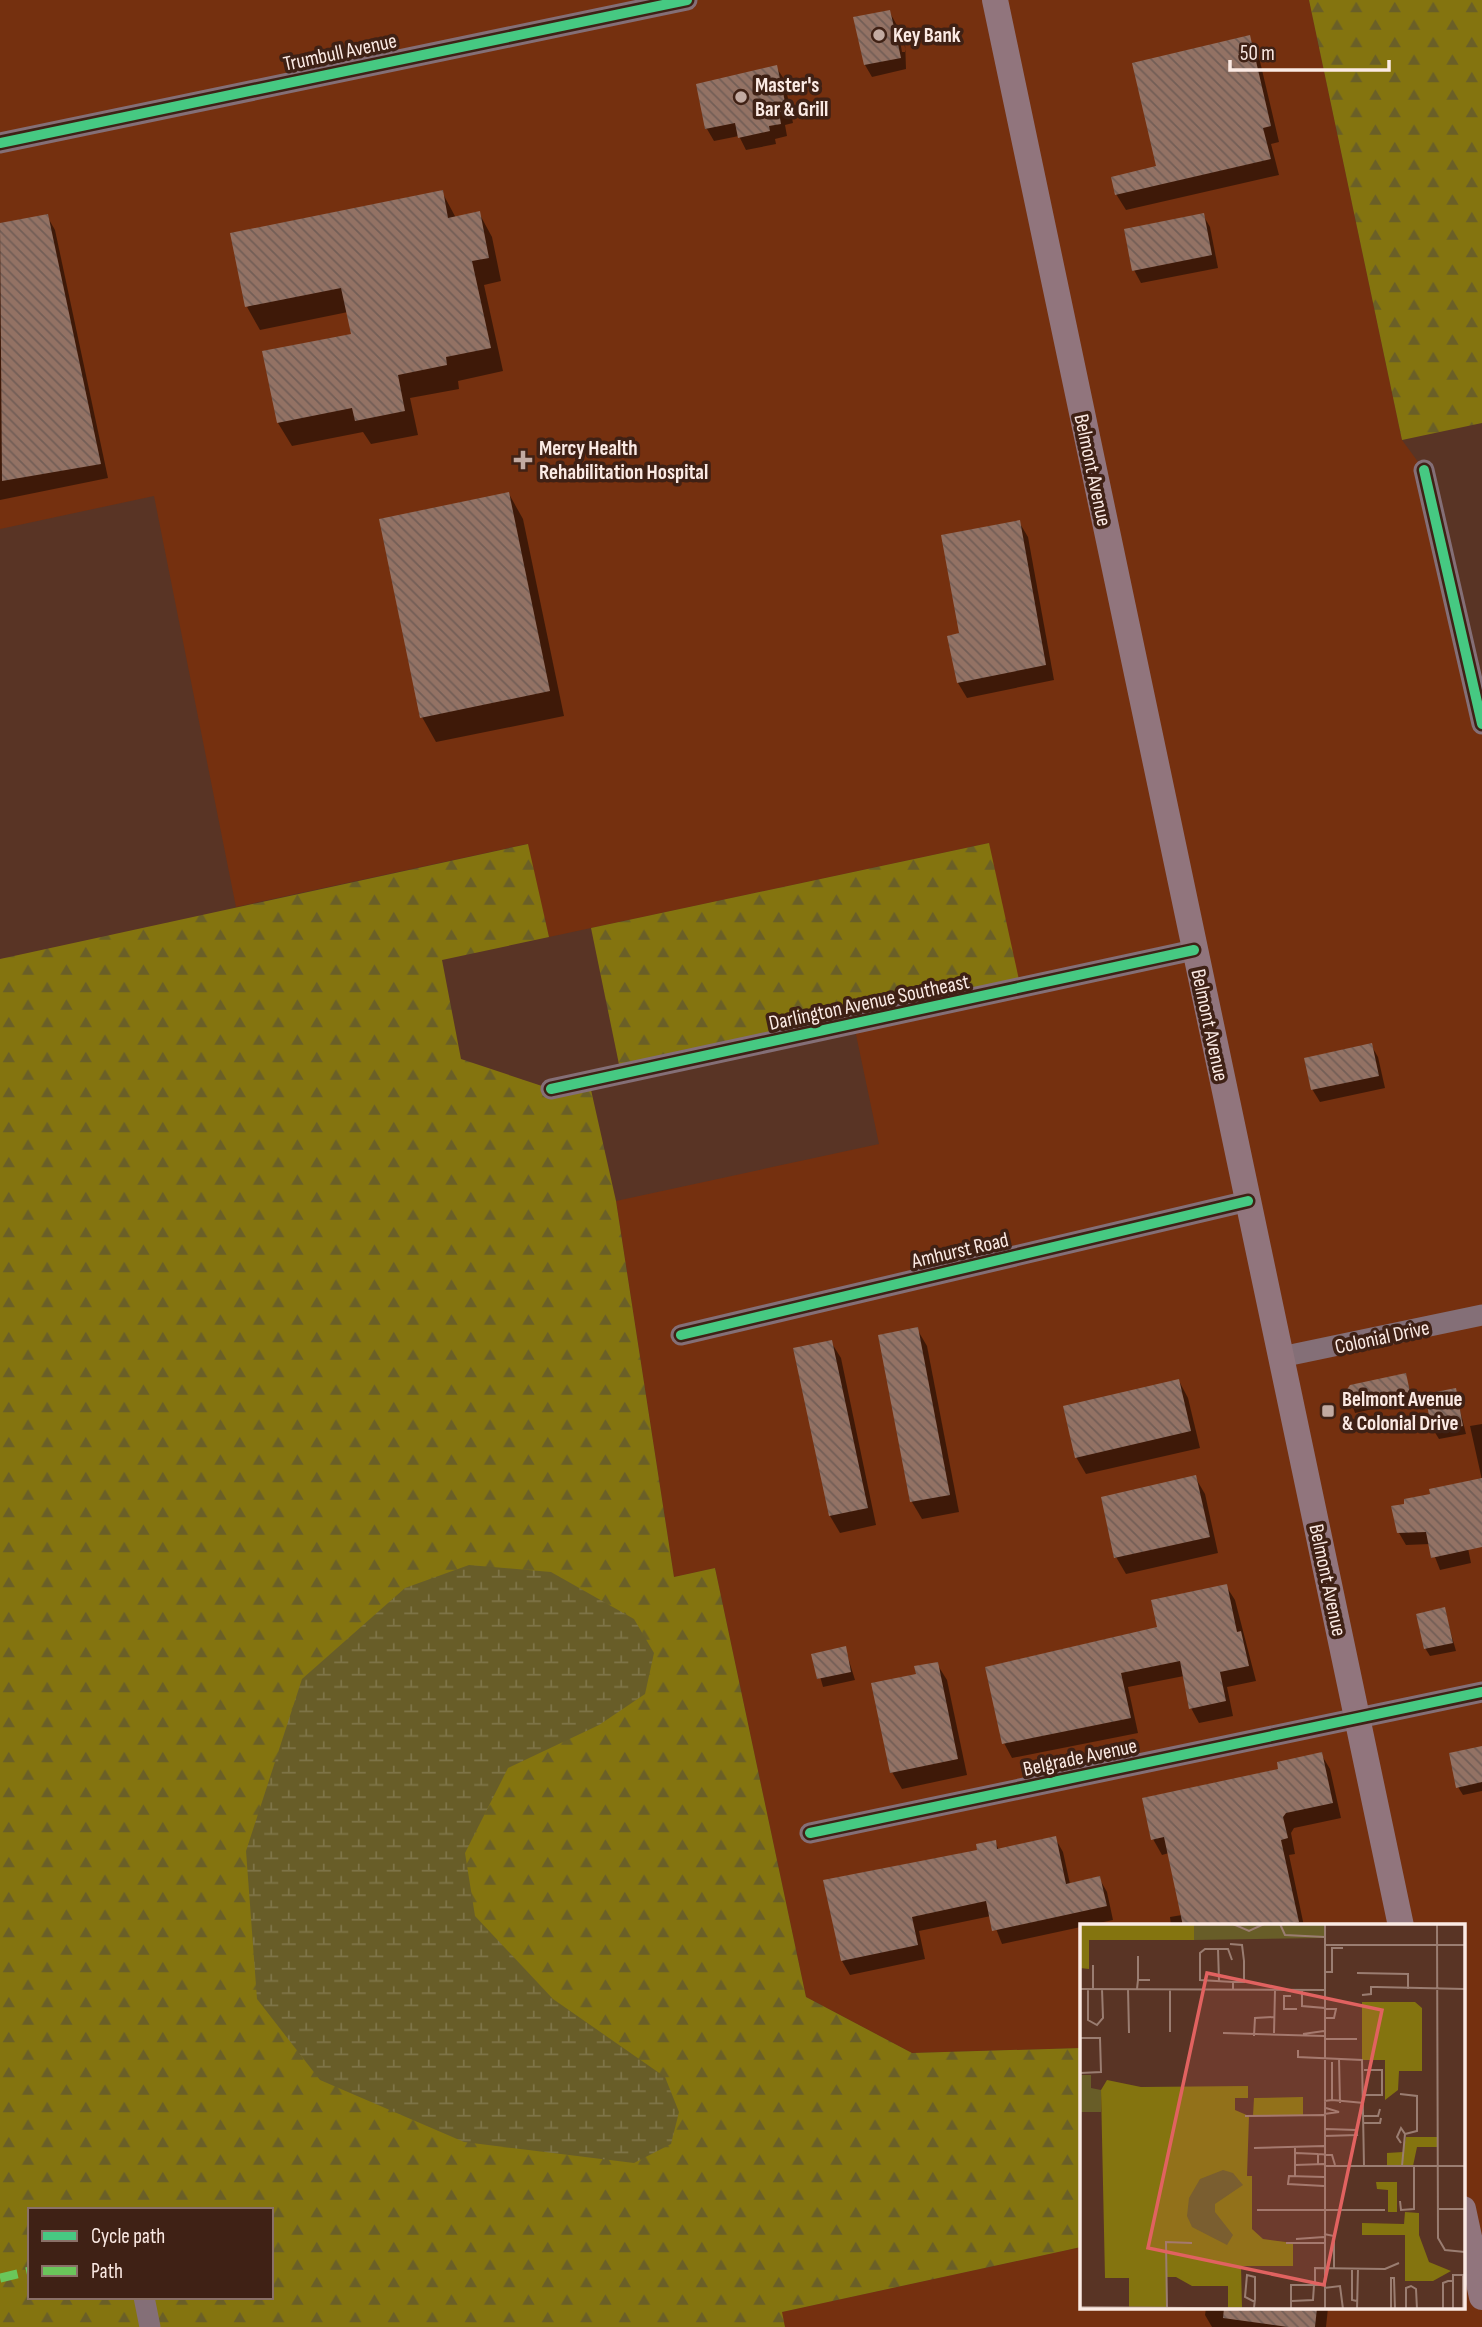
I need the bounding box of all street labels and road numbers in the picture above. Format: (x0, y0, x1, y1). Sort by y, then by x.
street label: Trumbull Avenue (281, 28, 399, 77)
street label: Belmont Avenue (1068, 412, 1117, 529)
street label: Belmont Avenue (1185, 967, 1234, 1084)
street label: Darlington Avenue Southeast (767, 969, 972, 1036)
street label: Amhurst Road (908, 1227, 1011, 1274)
street label: Colonial Drive (1332, 1315, 1432, 1360)
street label: Belmont Avenue (1303, 1522, 1352, 1639)
street label: Belgrade Avenue (1021, 1733, 1139, 1782)

